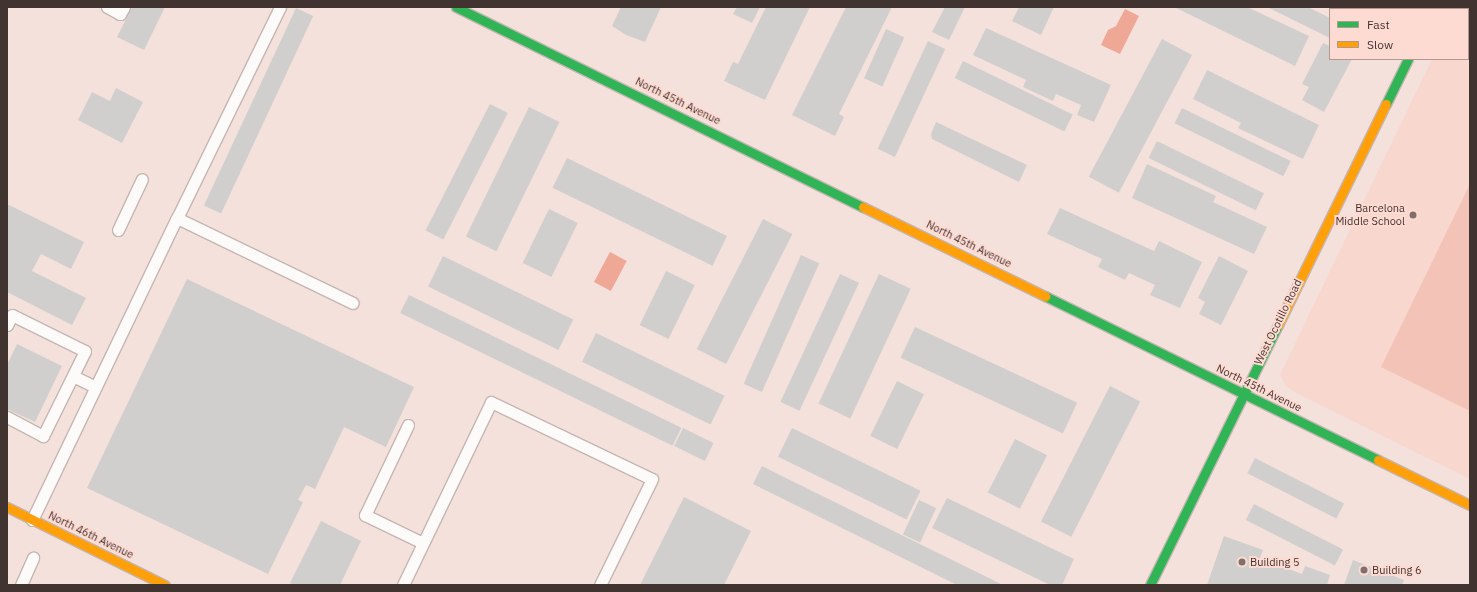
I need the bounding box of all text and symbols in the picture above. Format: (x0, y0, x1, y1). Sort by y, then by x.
legend (1329, 8, 1469, 60)
text: Fast (1367, 17, 1390, 32)
text: Slow (1367, 37, 1393, 52)
street label: North 45th Avenue (633, 75, 723, 127)
place label: Barcelona Middle School (1335, 202, 1405, 228)
marker: Barcelona Middle School (1408, 210, 1418, 220)
street label: North 45th Avenue (924, 218, 1014, 270)
street label: West Ocotillo Road (1252, 277, 1304, 367)
street label: North 45th Avenue (1214, 362, 1304, 414)
street label: North 46th Avenue (46, 509, 136, 561)
place label: Building 5 (1250, 555, 1300, 569)
marker: Building 5 (1237, 557, 1247, 567)
place label: Building 6 (1372, 563, 1422, 577)
marker: Building 6 (1359, 565, 1369, 575)

